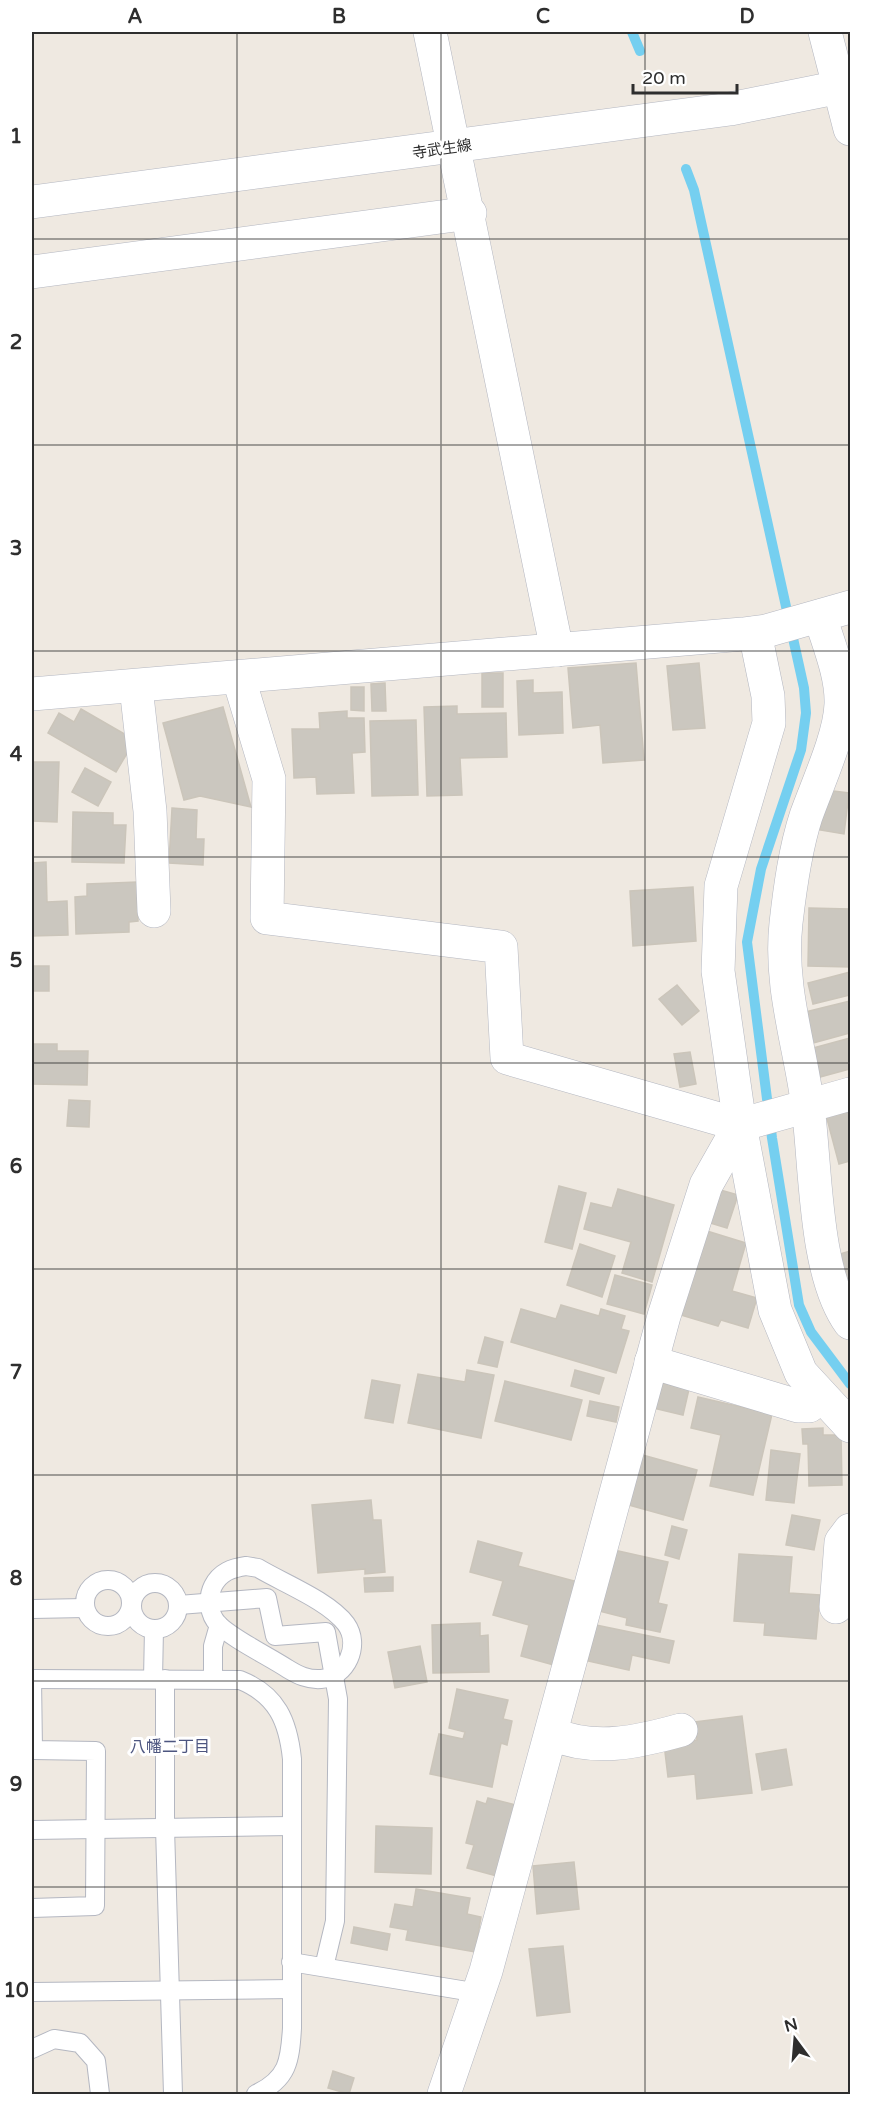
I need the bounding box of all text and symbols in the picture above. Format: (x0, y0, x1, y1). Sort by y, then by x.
text: A (128, 5, 143, 29)
text: B (332, 5, 346, 29)
text: C (536, 5, 550, 29)
text: D (739, 5, 755, 29)
scale bar (633, 57, 736, 95)
text: 20 m (642, 67, 686, 89)
text: 1 (10, 125, 22, 149)
street label: 寺武生線 (411, 136, 473, 162)
text: 2 (10, 331, 22, 355)
text: 3 (10, 537, 22, 561)
text: 4 (10, 743, 23, 767)
text: 5 (10, 949, 22, 973)
text: 6 (10, 1155, 22, 1179)
text: 7 (10, 1361, 22, 1385)
text: 8 (10, 1567, 22, 1591)
district label: 八幡二丁目 (130, 1737, 210, 1757)
text: 9 (10, 1773, 22, 1797)
text: 10 (3, 1979, 29, 2003)
north arrow (765, 2009, 825, 2069)
text: N (782, 2014, 800, 2037)

